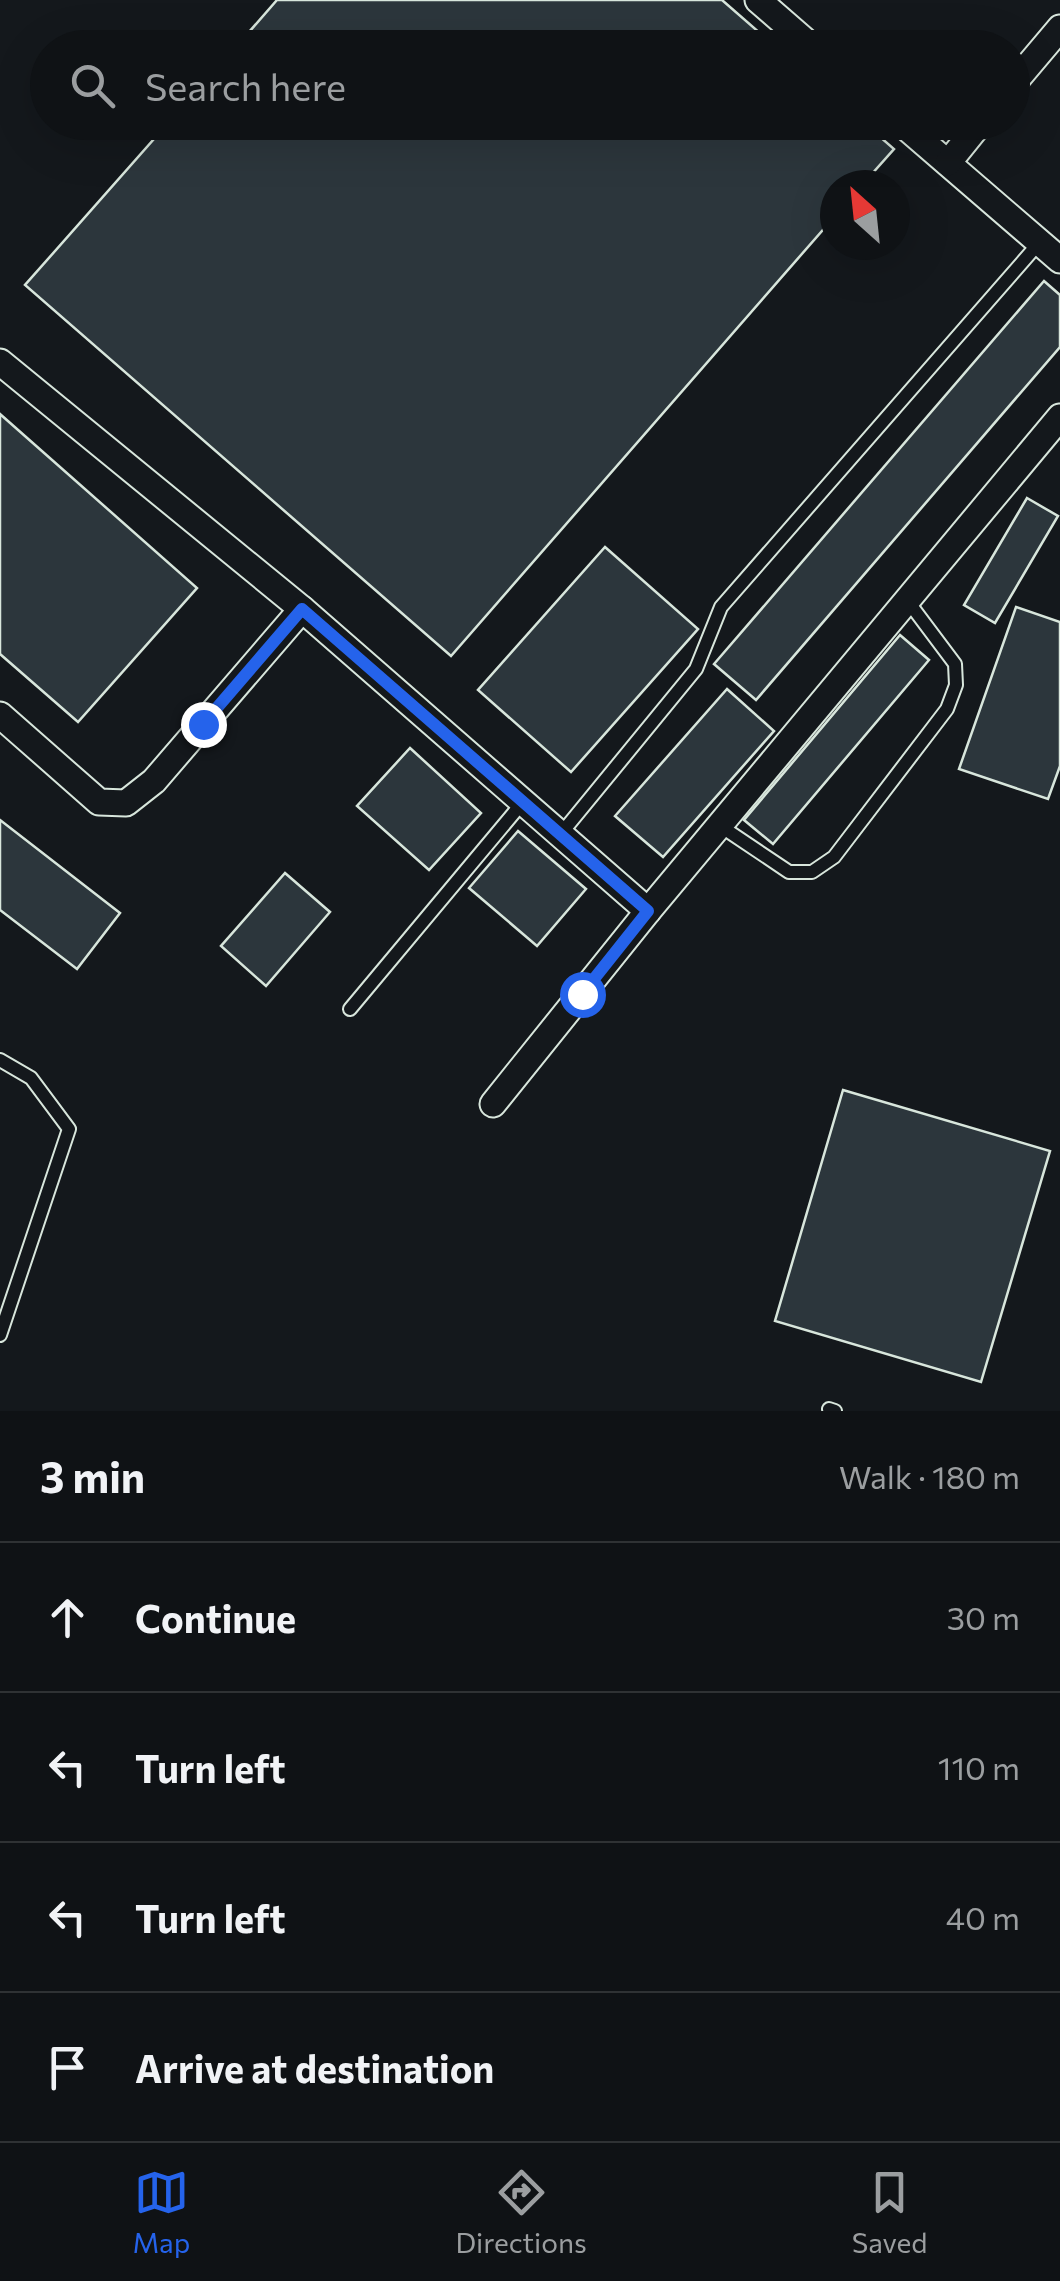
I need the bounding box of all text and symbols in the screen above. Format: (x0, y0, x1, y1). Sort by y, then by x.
search box (30, 30, 1030, 140)
icon: search (65, 58, 120, 113)
text: Search here (145, 62, 346, 109)
north arrow (820, 170, 910, 260)
route end (181, 702, 227, 748)
route start (560, 972, 606, 1018)
text: 3 min (40, 1450, 145, 1502)
text: Walk · 180 m (839, 1456, 1020, 1496)
icon: ahead (40, 1590, 95, 1645)
text: Continue (135, 1594, 296, 1641)
text: 30 m (947, 1597, 1020, 1637)
icon: left (40, 1740, 95, 1795)
text: Turn left (135, 1744, 286, 1791)
text: 110 m (938, 1747, 1020, 1787)
icon: left (40, 1890, 95, 1945)
text: Turn left (135, 1894, 286, 1941)
text: 40 m (946, 1897, 1020, 1937)
icon: arrive (40, 2040, 95, 2095)
text: Arrive at destination (135, 2044, 494, 2091)
tab: Map (133, 2165, 190, 2259)
tab: Directions (455, 2165, 587, 2259)
tab: Saved (852, 2165, 927, 2259)

